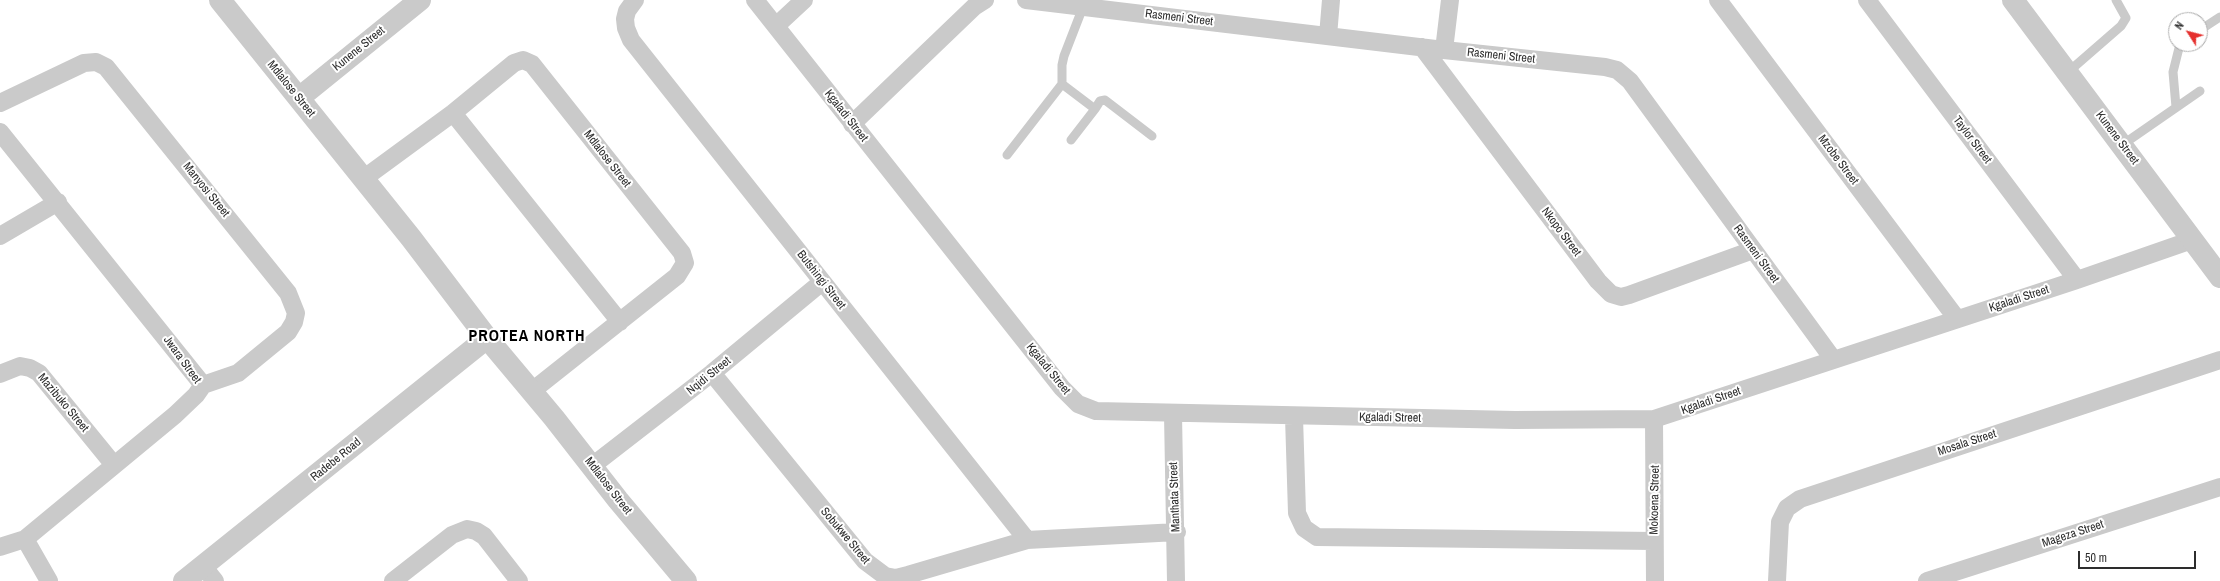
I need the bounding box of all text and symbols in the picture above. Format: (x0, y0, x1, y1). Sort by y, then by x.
street label: Rasmeni Street (1144, 7, 1214, 29)
north arrow (2168, 12, 2208, 52)
text: N (2172, 19, 2187, 32)
street label: Kunene Street (330, 24, 388, 74)
street label: Rasmeni Street (1466, 45, 1536, 67)
street label: Mdlalose Street (264, 58, 318, 120)
street label: Kgaladi Street (821, 87, 871, 145)
street label: Kunene Street (2092, 109, 2142, 167)
street label: Taylor Street (1950, 114, 1994, 166)
street label: Mdlalose Street (580, 128, 634, 190)
street label: Mzobe Street (1815, 132, 1861, 188)
street label: Manyosi Street (180, 160, 232, 220)
street label: Nkopo Street (1538, 205, 1584, 259)
street label: Rasmeni Street (1730, 222, 1782, 286)
street label: Butshingi Street (794, 248, 848, 312)
street label: Kgaladi Street (1987, 283, 2051, 315)
district label: PROTEA NORTH (469, 327, 585, 347)
street label: Jwara Street (160, 333, 204, 387)
street label: Kgaladi Street (1023, 340, 1073, 398)
street label: Nqidi Street (684, 354, 734, 398)
street label: Mazibuko Street (34, 371, 92, 435)
street label: Kgaladi Street (1679, 384, 1743, 418)
street label: Kgaladi Street (1359, 410, 1421, 426)
street label: Mosala Street (1936, 427, 1998, 459)
street label: Radebe Road (308, 435, 364, 485)
street label: Mdlalose Street (581, 455, 635, 517)
street label: Manthata Street (1167, 462, 1183, 532)
street label: Mokoena Street (1647, 465, 1663, 535)
street label: Sobukwe Street (817, 505, 873, 567)
street label: Mageza Street (2040, 517, 2106, 551)
scale bar (2080, 543, 2198, 569)
text: 50 m (2085, 550, 2107, 566)

